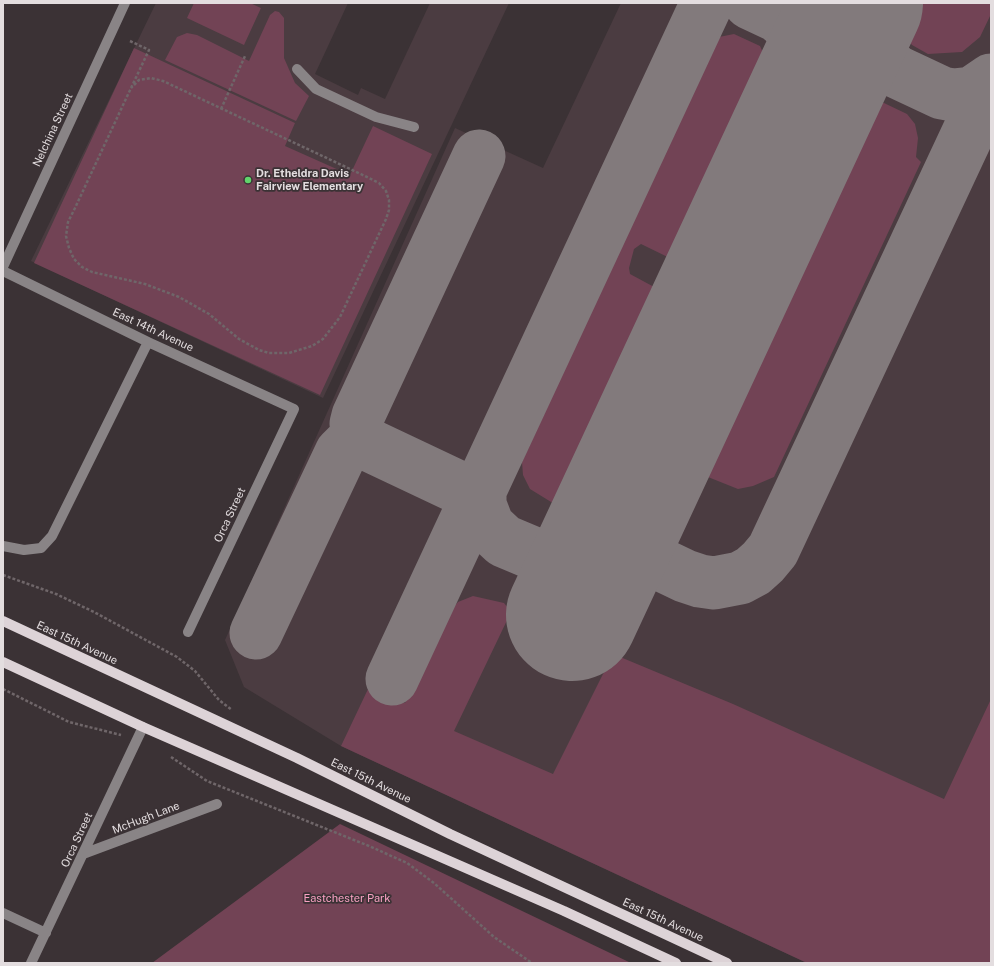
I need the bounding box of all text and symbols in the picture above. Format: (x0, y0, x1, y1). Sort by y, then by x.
street label: Nelchina Street (30, 91, 76, 169)
place label: Dr. Etheldra Davis Fairview Elementary (256, 167, 363, 193)
marker: Dr. Etheldra Davis Fairview Elementary (243, 175, 253, 185)
street label: East 14th Avenue (110, 305, 196, 355)
street label: Orca Street (212, 485, 248, 545)
street label: East 15th Avenue (34, 618, 120, 668)
street label: East 15th Avenue (329, 756, 413, 806)
street label: McHugh Lane (110, 799, 182, 837)
street label: Orca Street (59, 810, 95, 870)
park label: Eastchester Park (303, 892, 391, 906)
street label: East 15th Avenue (620, 895, 706, 945)

